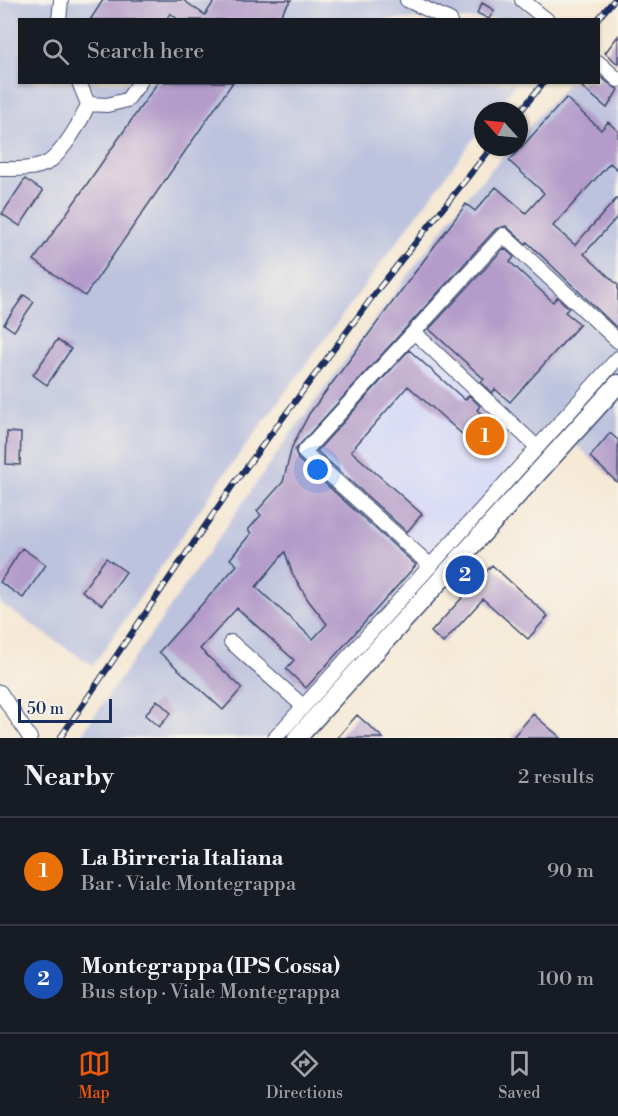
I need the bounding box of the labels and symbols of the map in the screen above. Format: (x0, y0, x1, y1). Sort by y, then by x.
north arrow (474, 102, 528, 156)
pin: 1 (466, 414, 504, 458)
your location (303, 455, 332, 484)
pin: 2 (446, 552, 484, 598)
scale bar (18, 696, 112, 724)

